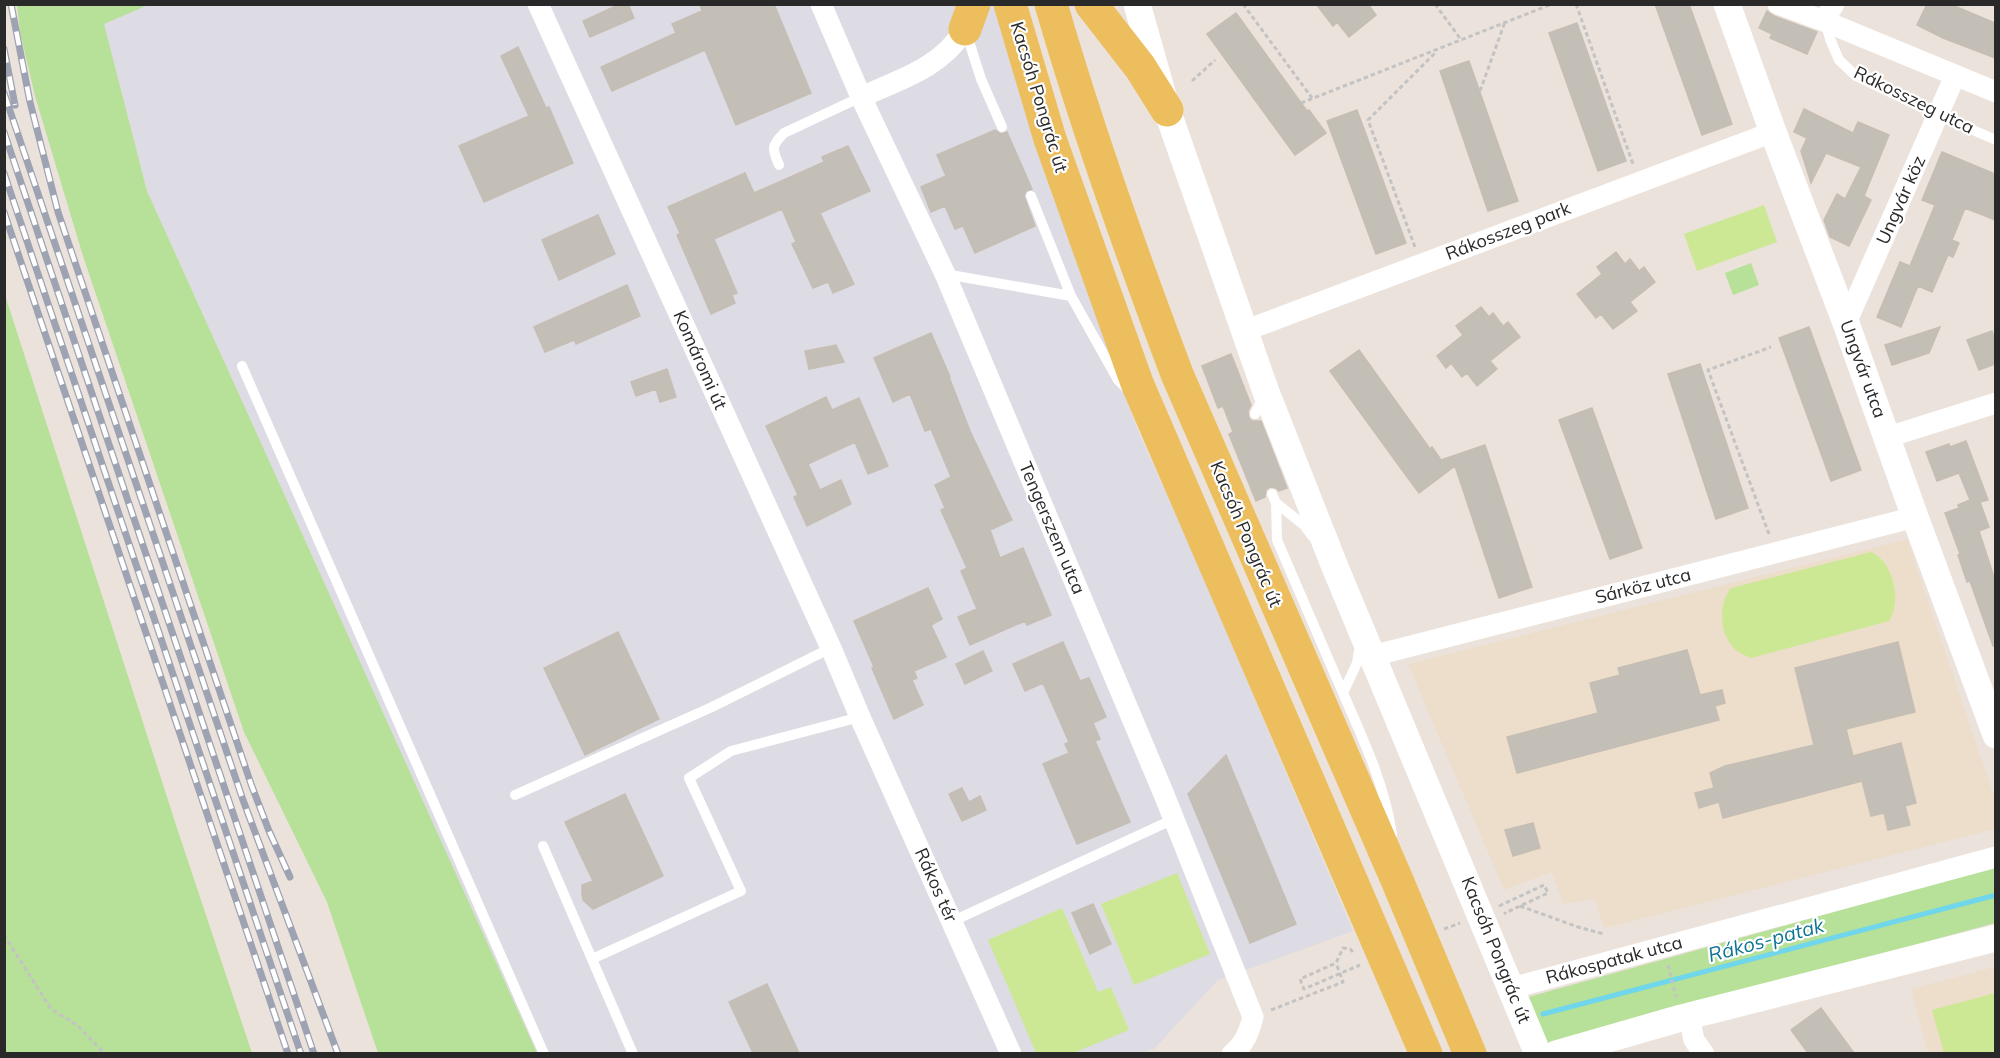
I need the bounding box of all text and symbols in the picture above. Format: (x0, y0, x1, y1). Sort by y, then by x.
street label: Kacsóh Pongrác út (1006, 19, 1073, 175)
street label: Rákosszeg utca (1850, 60, 1978, 139)
street label: Ungvár köz (1871, 152, 1930, 248)
street label: Rákosszeg park (1442, 196, 1574, 265)
street label: Komáromi út (668, 307, 733, 413)
street label: Ungvár utca (1835, 317, 1892, 421)
street label: Kacsóh Pongrác út (1205, 457, 1288, 610)
street label: Tengerszem utca (1014, 458, 1091, 597)
street label: Sárköz utca (1593, 562, 1693, 609)
street label: Rákos tér (910, 844, 963, 926)
street label: Kacsóh Pongrác út (1457, 873, 1536, 1027)
water label: Rákos-patak (1705, 912, 1827, 967)
street label: Rákospatak utca (1543, 930, 1685, 989)

